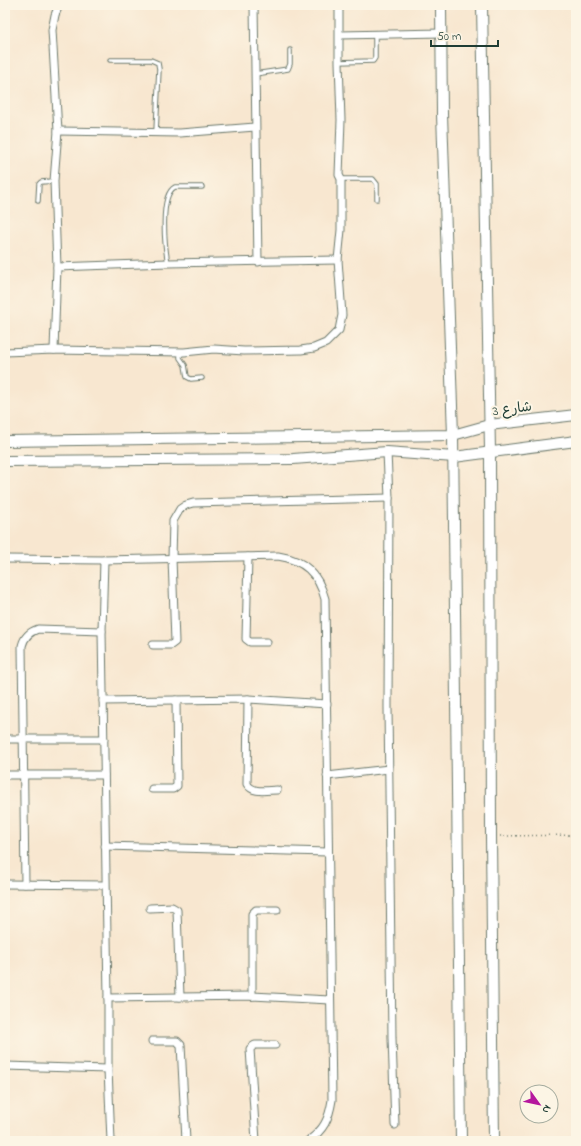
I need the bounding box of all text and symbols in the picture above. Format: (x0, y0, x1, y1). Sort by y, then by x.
scale bar (431, 22, 498, 48)
text: 50 m (437, 28, 461, 46)
street label: شارع 3 (491, 397, 533, 422)
north arrow (519, 1084, 559, 1124)
text: N (538, 1101, 555, 1116)

